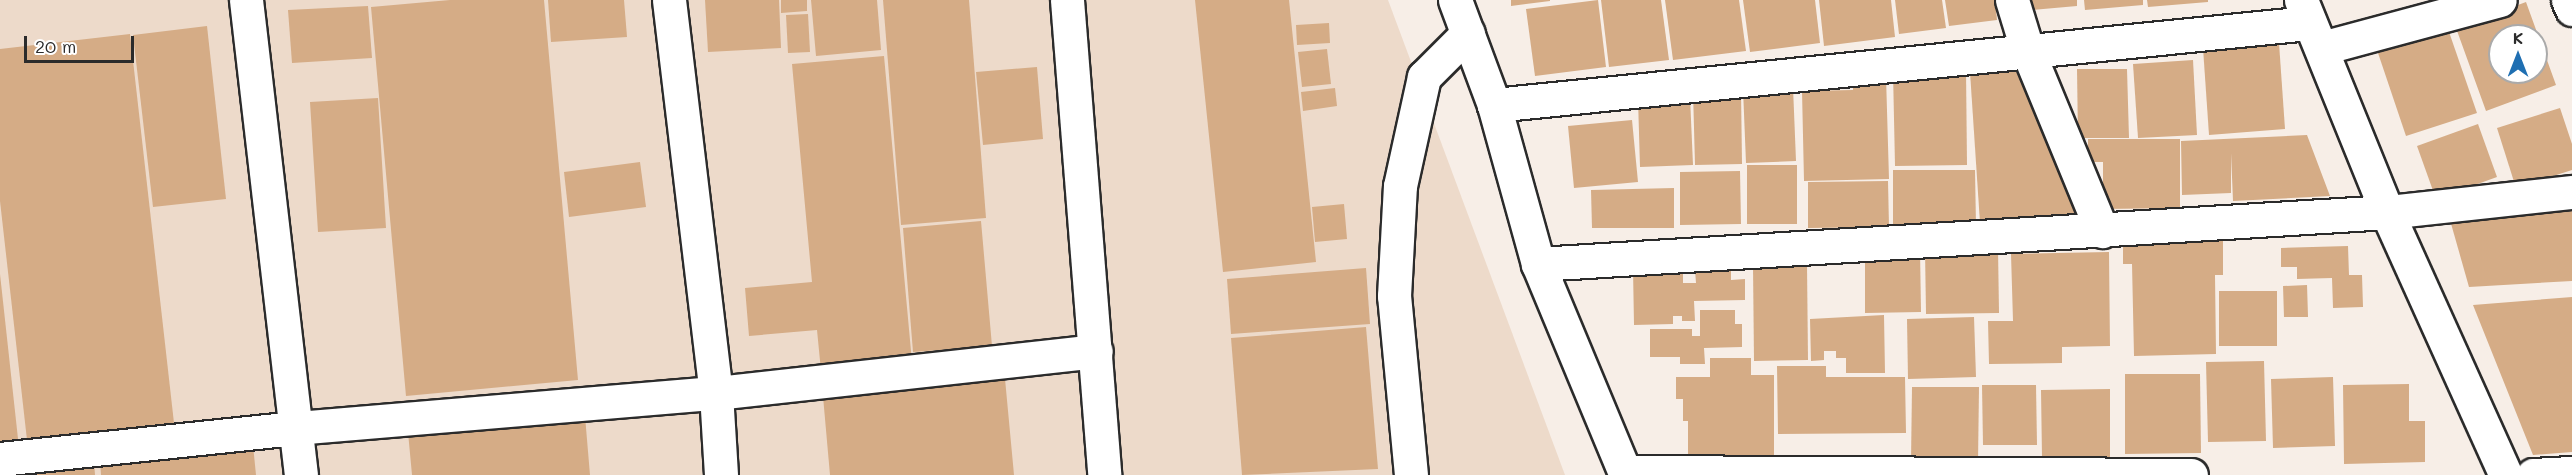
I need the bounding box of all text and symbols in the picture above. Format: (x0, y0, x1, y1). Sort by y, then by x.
scale bar (27, 24, 136, 62)
north arrow (2488, 24, 2548, 84)
text: K (2513, 27, 2523, 48)
text: 20 m (35, 34, 76, 58)

